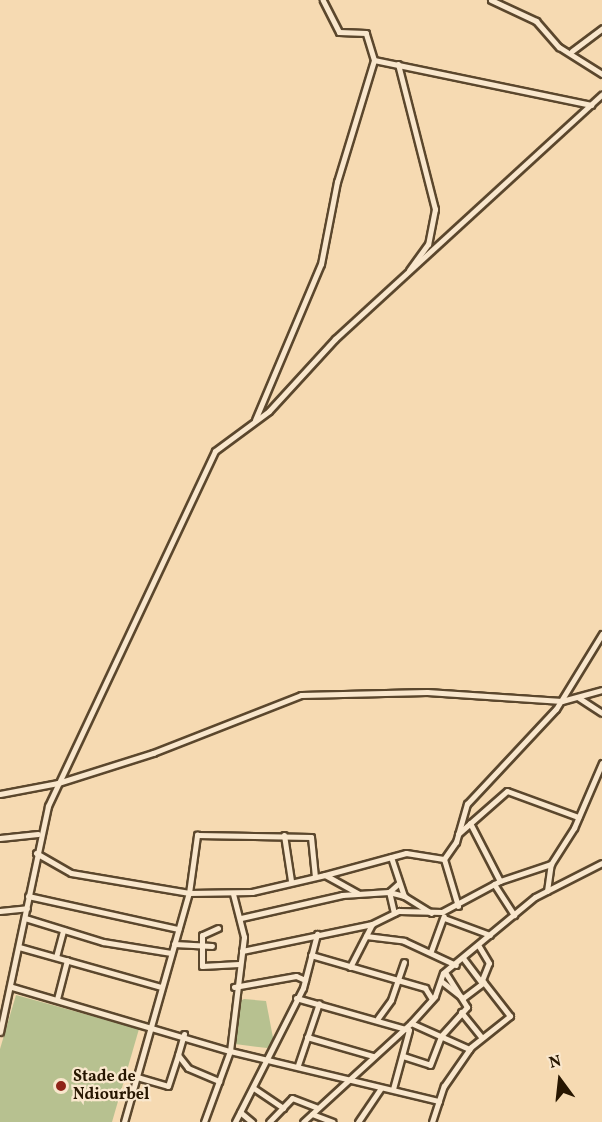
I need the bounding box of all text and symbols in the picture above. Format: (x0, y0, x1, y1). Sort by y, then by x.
north arrow (530, 1050, 590, 1110)
text: N (547, 1050, 564, 1075)
place label: Stade de Ndiourbel (73, 1067, 149, 1105)
marker: Stade de Ndiourbel (54, 1079, 68, 1093)

